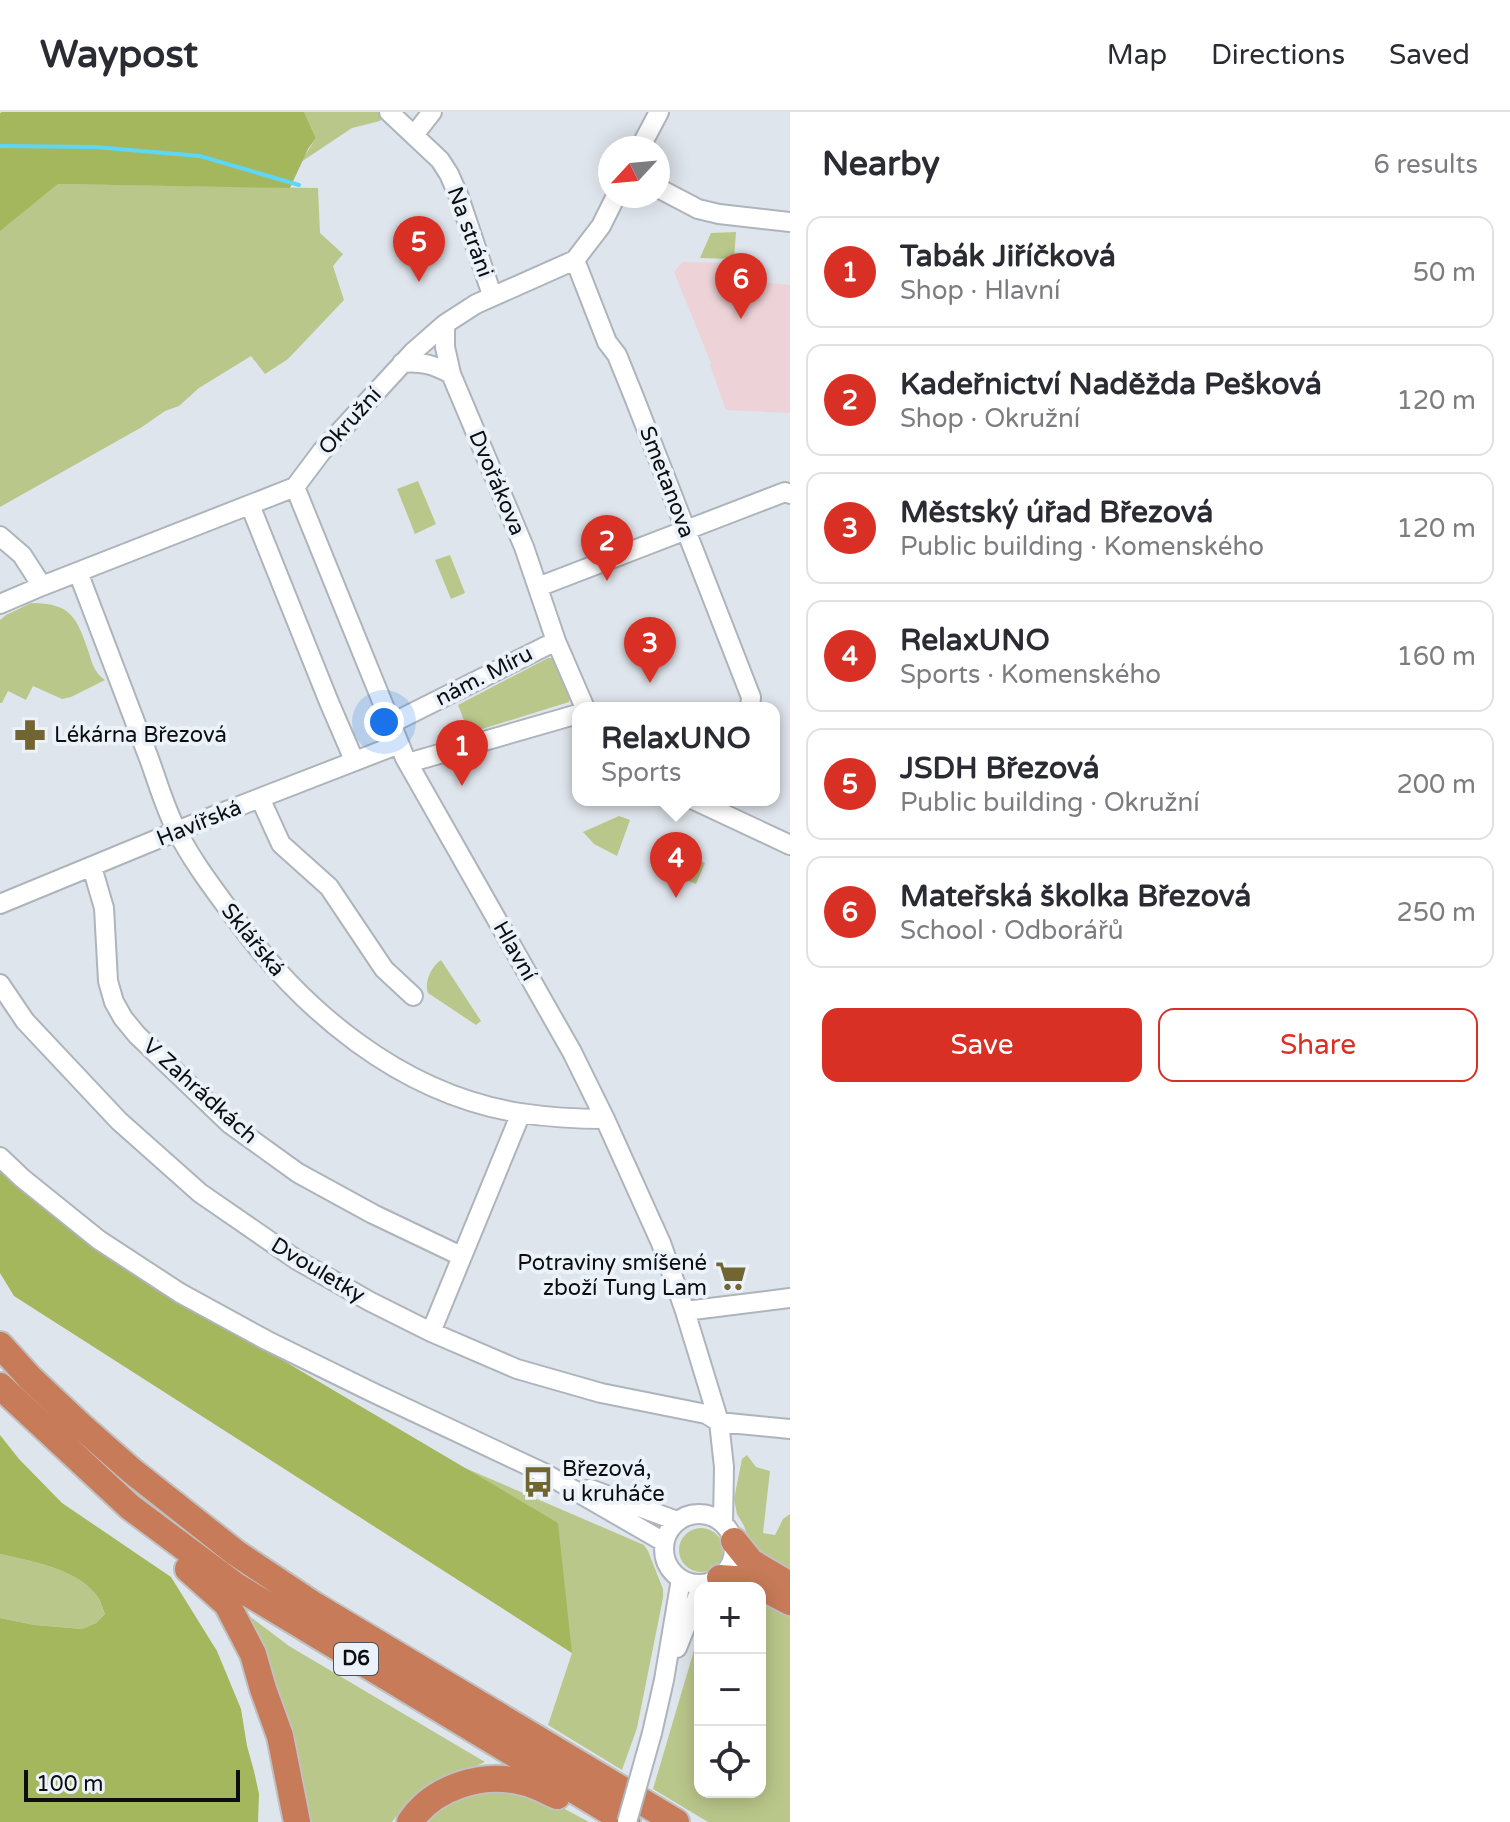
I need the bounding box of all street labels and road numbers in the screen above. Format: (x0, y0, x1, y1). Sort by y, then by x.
street label: Na stráni (442, 183, 498, 281)
street label: Okružní (313, 382, 387, 460)
street label: Smetanova (634, 423, 700, 541)
street label: Dvořákova (463, 427, 531, 539)
street label: nám. Míru (431, 640, 537, 712)
street label: Havířská (153, 794, 245, 852)
street label: Sklářská (216, 898, 290, 982)
street label: Hlavní (488, 917, 542, 985)
street label: V Zahrádkách (138, 1033, 262, 1149)
street label: Dvouletky (266, 1232, 370, 1308)
road number: D6 (334, 1643, 378, 1675)

